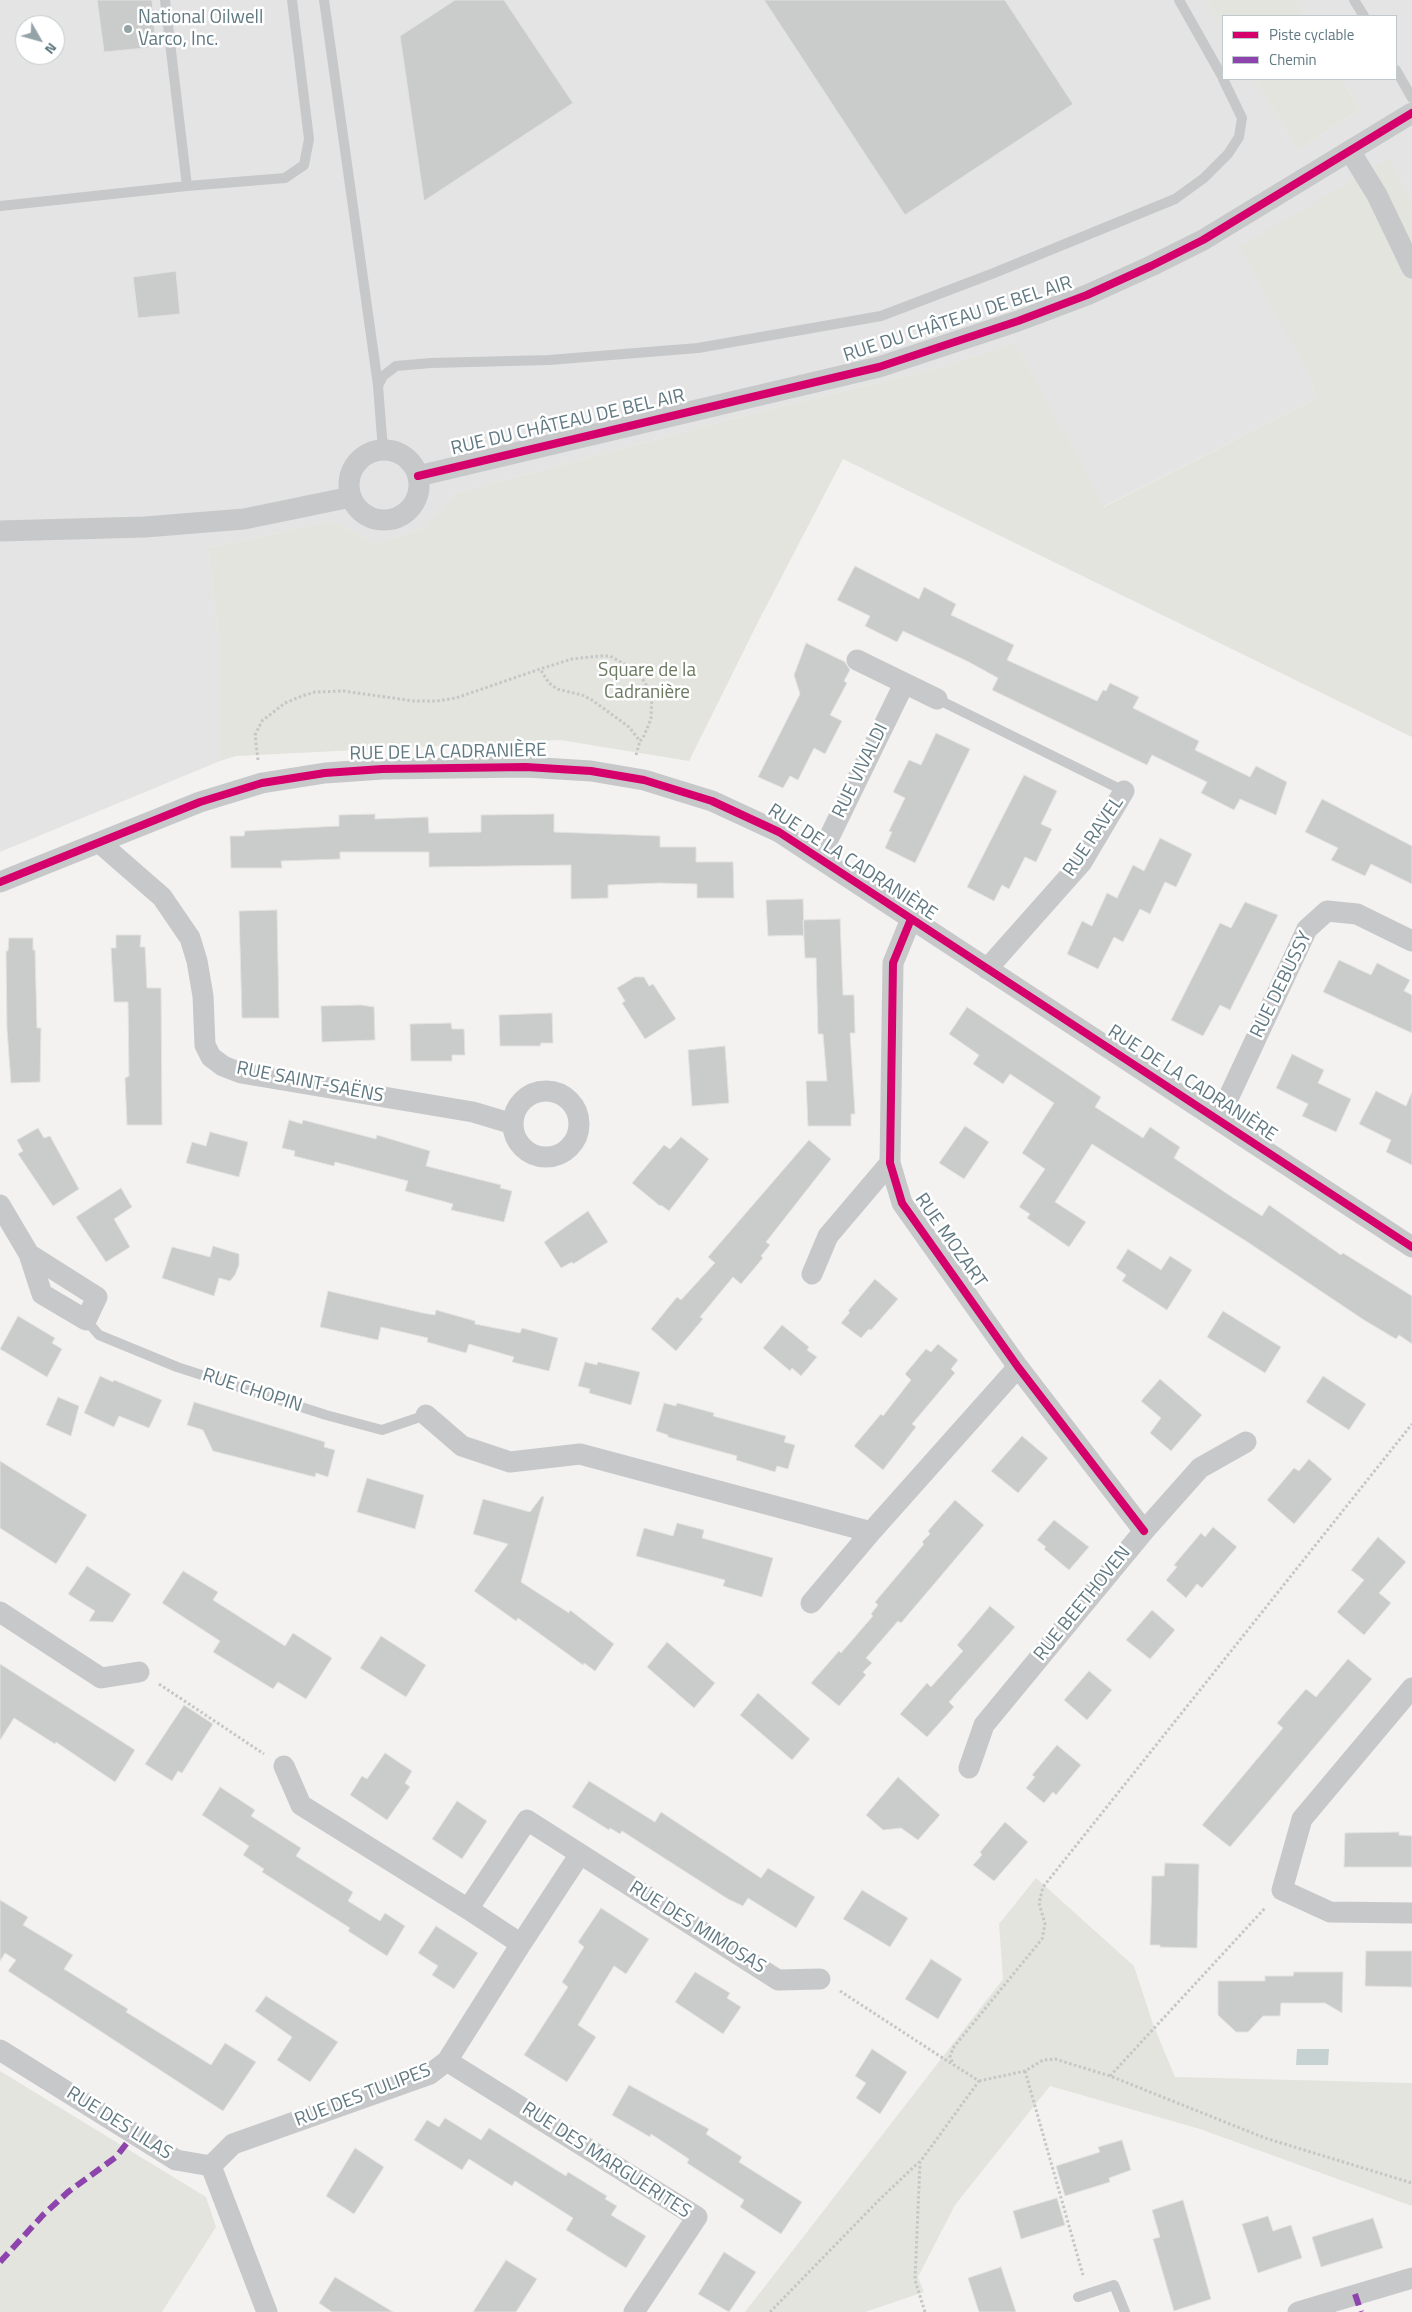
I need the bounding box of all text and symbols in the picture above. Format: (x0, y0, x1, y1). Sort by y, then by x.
place label: National Oilwell Varco, Inc. (138, 7, 263, 51)
north arrow (15, 15, 65, 65)
legend (1222, 15, 1397, 80)
marker: National Oilwell Varco, Inc. (122, 23, 134, 35)
text: Piste cyclable (1269, 23, 1354, 46)
text: N (40, 39, 63, 59)
text: Chemin (1269, 48, 1317, 71)
street label: RUE DU CHÂTEAU DE BEL AIR (841, 272, 1075, 368)
street label: RUE DU CHÂTEAU DE BEL AIR (449, 385, 687, 461)
park label: Square de la Cadranière (598, 660, 696, 704)
street label: RUE VIVALDI (828, 720, 894, 822)
street label: RUE DE LA CADRANIÈRE (349, 740, 547, 766)
street label: RUE RAVEL (1059, 793, 1129, 881)
street label: RUE DE LA CADRANIÈRE (763, 800, 941, 926)
street label: RUE DEBUSSY (1246, 928, 1318, 1042)
street label: RUE DE LA CADRANIÈRE (1103, 1021, 1281, 1147)
street label: RUE SAINT-SAËNS (235, 1058, 385, 1108)
street label: RUE MOZART (909, 1189, 991, 1293)
street label: RUE CHOPIN (199, 1364, 305, 1418)
street label: RUE BEETHOVEN (1030, 1542, 1136, 1666)
street label: RUE DES MIMOSAS (625, 1877, 769, 1979)
street label: RUE DES TULIPES (292, 2060, 434, 2132)
street label: RUE DES LILAS (62, 2082, 176, 2166)
street label: RUE DES MARGUERITES (517, 2098, 695, 2224)

